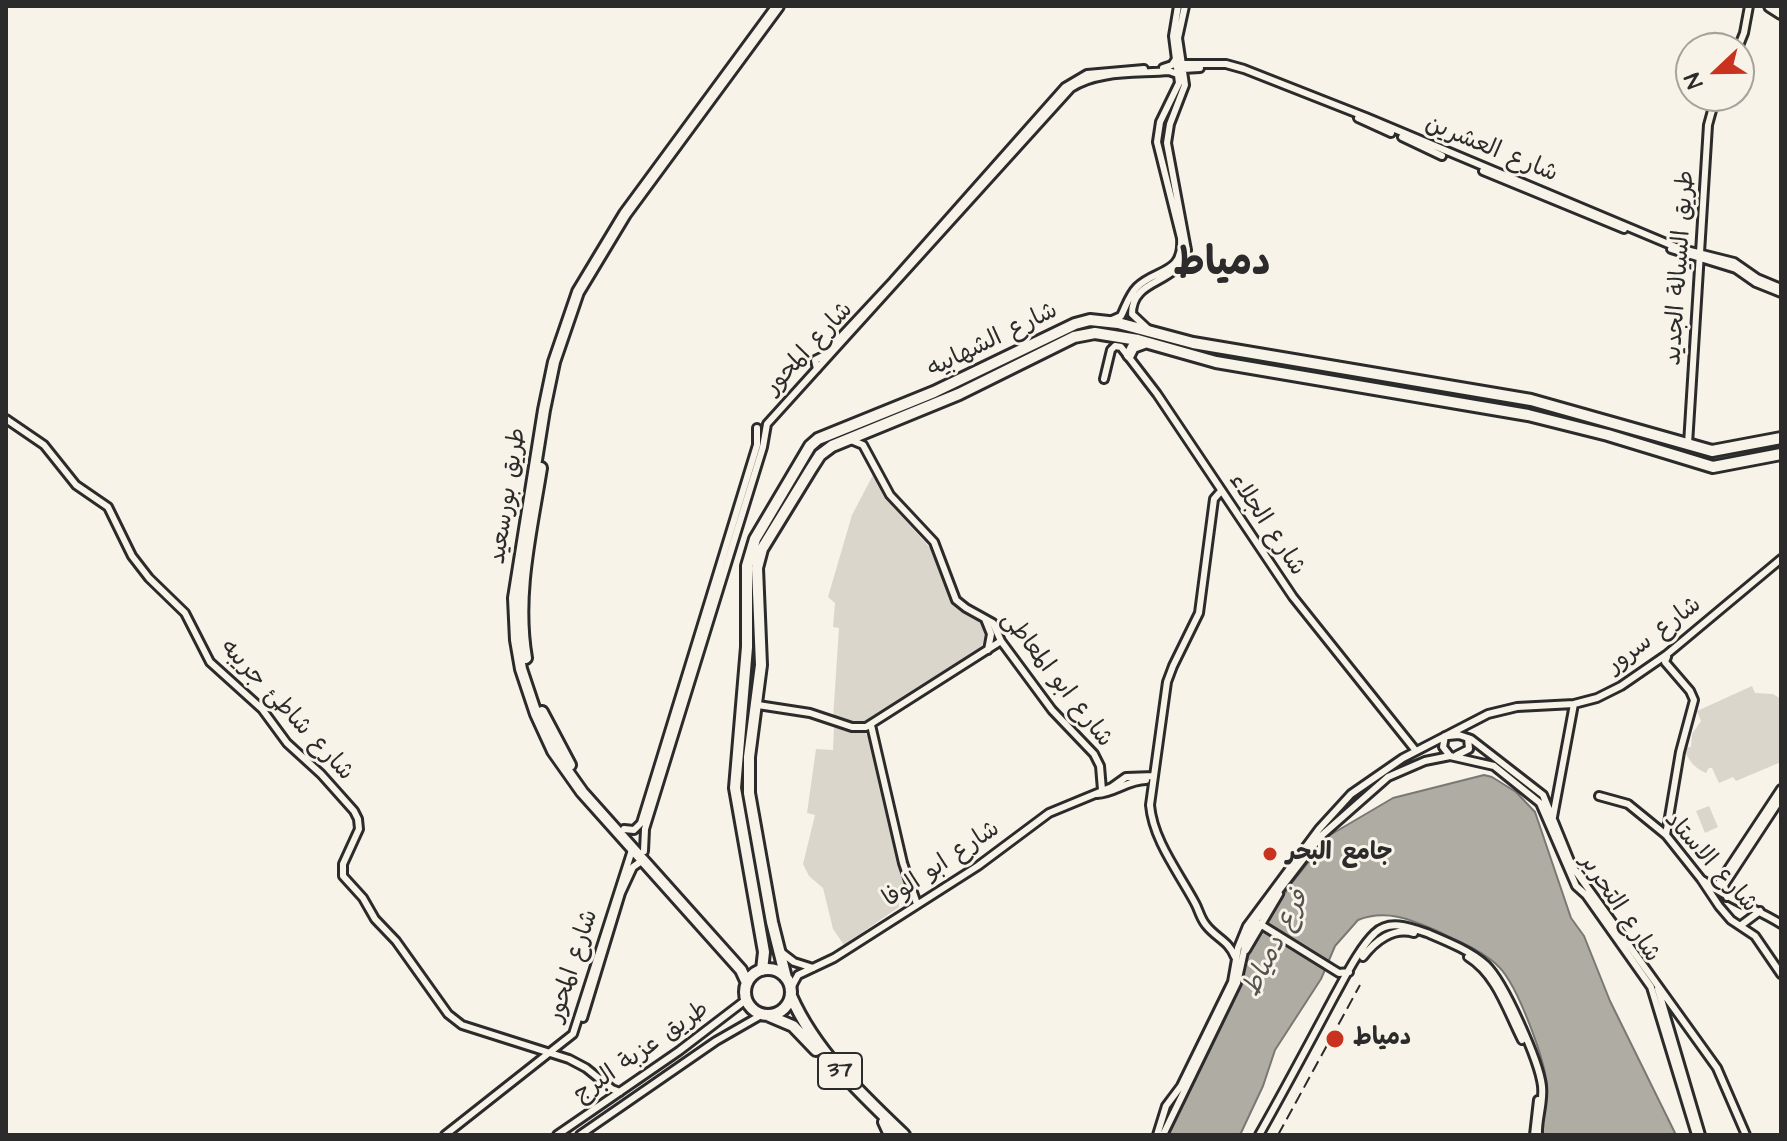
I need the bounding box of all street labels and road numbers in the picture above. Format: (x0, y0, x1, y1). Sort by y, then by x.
street label: شارع العشرين (1420, 110, 1562, 190)
street label: طريق السيالة الجديد (1660, 169, 1702, 367)
street label: شارع المحور (760, 297, 860, 401)
street label: شارع الشهابيه (923, 297, 1063, 385)
street label: طريق بورسعيد (484, 426, 534, 566)
street label: شارع الجلاء (1221, 468, 1311, 582)
street label: شارع سرور (1602, 591, 1708, 681)
street label: شارع ابو المعاطى (994, 606, 1118, 754)
street label: شارع شاطئ جريبه (213, 634, 359, 788)
street label: شارع الاستاد (1657, 807, 1763, 919)
street label: شارع ابو الوفا (878, 815, 1006, 915)
street label: شارع التحرير (1572, 850, 1666, 968)
street label: شارع المحور (542, 906, 606, 1026)
street label: طريق عزبة البرج (569, 996, 715, 1110)
road number: 37 (818, 1053, 862, 1089)

